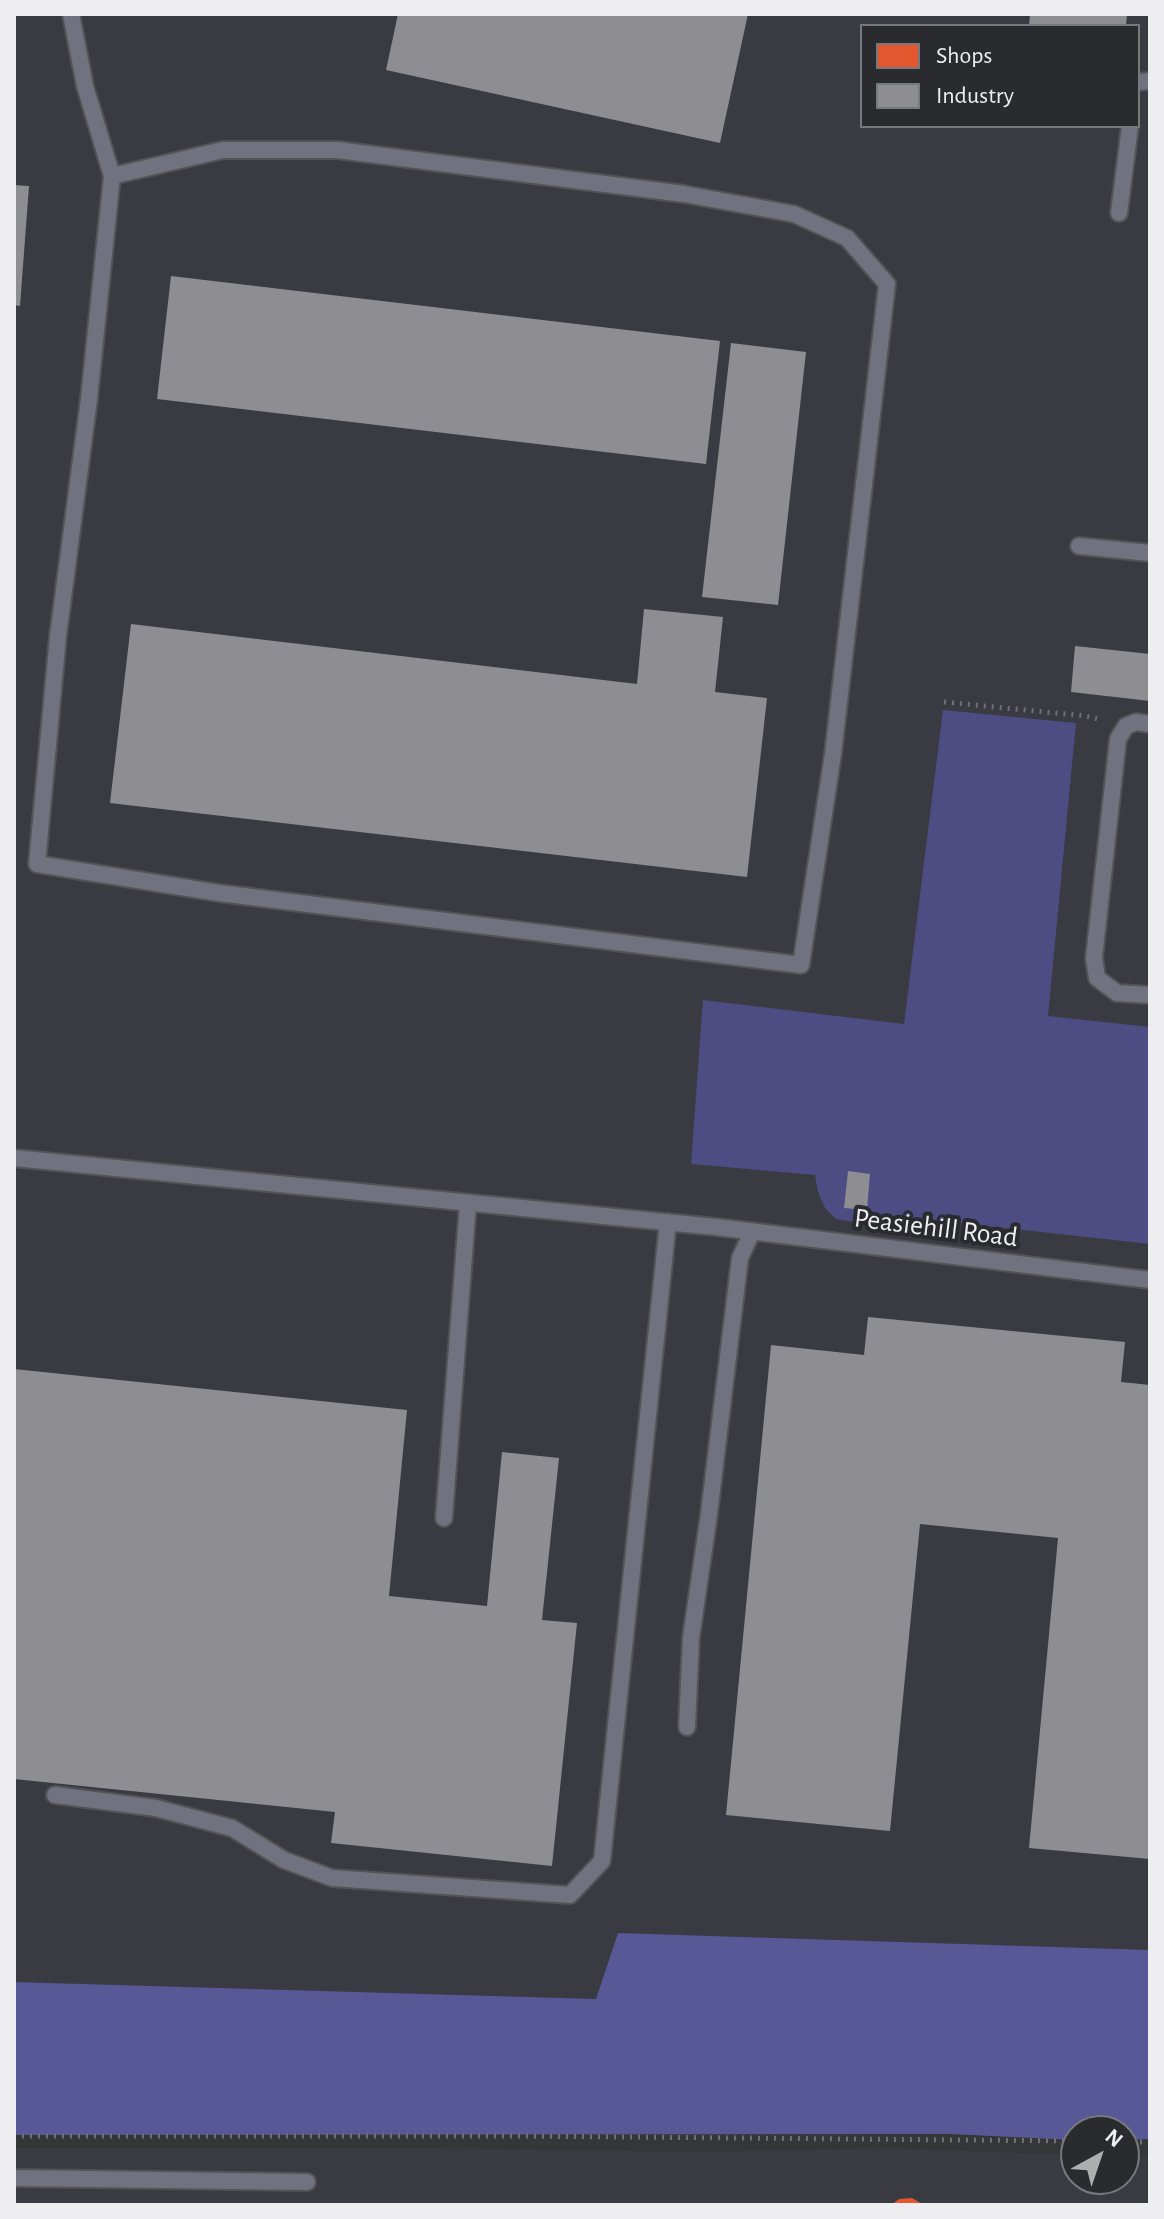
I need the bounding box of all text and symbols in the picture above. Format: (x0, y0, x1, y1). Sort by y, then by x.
legend (860, 24, 1140, 128)
text: Shops (936, 44, 992, 68)
text: Industry (936, 84, 1014, 108)
street label: Peasiehill Road (852, 1201, 1020, 1255)
north arrow (1060, 2115, 1140, 2195)
text: N (1101, 2125, 1127, 2151)

